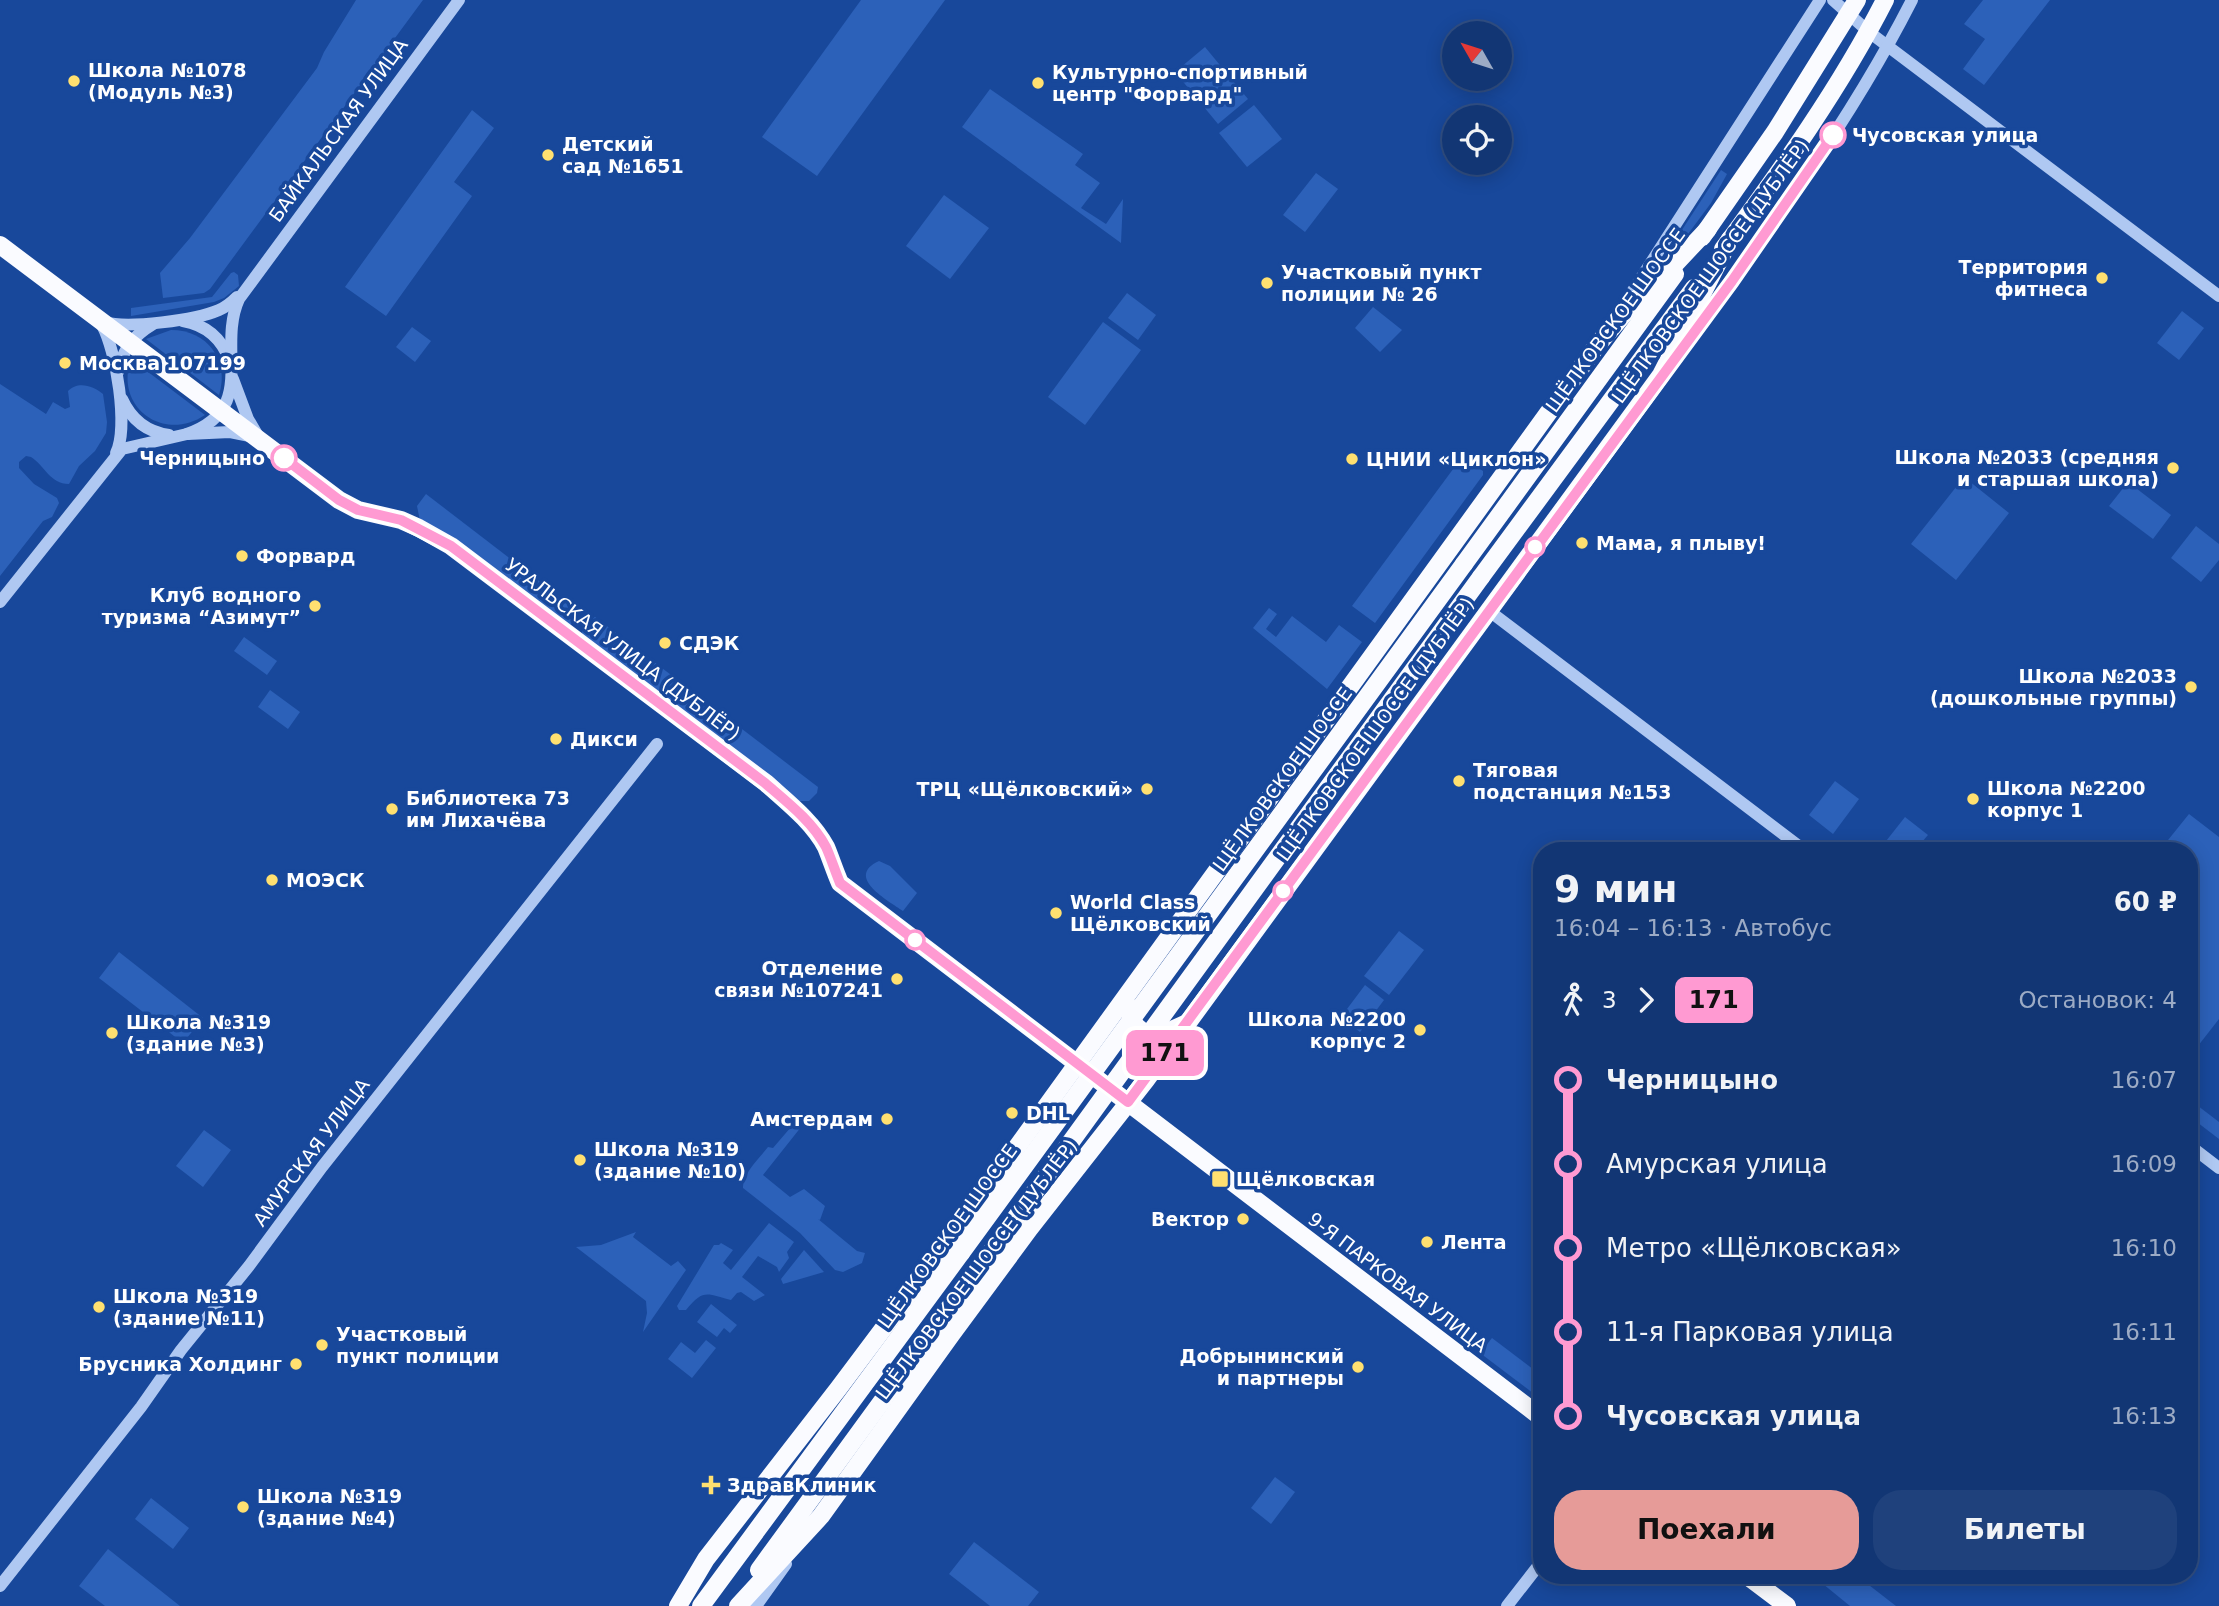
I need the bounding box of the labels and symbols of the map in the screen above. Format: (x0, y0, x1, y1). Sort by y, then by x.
north arrow (1442, 21, 1512, 91)
street label: БАЙКАЛЬСКАЯ УЛИЦА (264, 34, 412, 226)
place label: Школа №1078 (Модуль №3) (88, 59, 247, 103)
place label: Культурно-спортивный центр "Форвард" (1052, 61, 1308, 105)
marker: Школа №1078 (Модуль №3) (66, 73, 82, 89)
marker: Культурно-спортивный центр "Форвард" (1030, 75, 1046, 91)
marker: Чусовская улица (1820, 122, 1846, 148)
place label: Чусовская улица (1852, 124, 2038, 146)
place label: Детский сад №1651 (562, 133, 684, 177)
street label: ЩЁЛКОВСКОЕ ШОССЕ (ДУБЛЁР) (1607, 135, 1813, 407)
marker: Детский сад №1651 (540, 147, 556, 163)
street label: ЩЁЛКОВСКОЕ ШОССЕ (1540, 223, 1690, 417)
place label: Территория фитнеса (1958, 256, 2088, 300)
place label: Участковый пункт полиции № 26 (1281, 261, 1481, 305)
marker: Территория фитнеса (2094, 270, 2110, 286)
marker: Участковый пункт полиции № 26 (1259, 275, 1275, 291)
place label: Москва 107199 (79, 352, 246, 374)
marker: Москва 107199 (57, 355, 73, 371)
marker: Черницыно (271, 445, 297, 471)
place label: Школа №2033 (средняя и старшая школа) (1895, 446, 2159, 490)
place label: Черницыно (139, 447, 265, 469)
place label: ЦНИИ «Циклон» (1366, 448, 1546, 470)
marker: ЦНИИ «Циклон» (1344, 451, 1360, 467)
marker: Школа №2033 (средняя и старшая школа) (2165, 460, 2181, 476)
place label: Мама, я плыву! (1596, 532, 1766, 554)
marker: Мама, я плыву! (1574, 535, 1590, 551)
unlabelled marker (1525, 537, 1545, 557)
place label: Форвард (256, 545, 355, 567)
marker: Форвард (234, 548, 250, 564)
street label: УРАЛЬСКАЯ УЛИЦА (ДУБЛЁР) (501, 553, 745, 745)
place label: Клуб водного туризма “Азимут” (102, 584, 301, 628)
street label: ЩЁЛКОВСКОЕ ШОССЕ (ДУБЛЁР) (1272, 593, 1478, 865)
marker: Клуб водного туризма “Азимут” (307, 598, 323, 614)
place label: СДЭК (679, 632, 740, 654)
marker: СДЭК (657, 635, 673, 651)
place label: Школа №2033 (дошкольные группы) (1930, 665, 2177, 709)
marker: Школа №2033 (дошкольные группы) (2183, 679, 2199, 695)
street label: ЩЁЛКОВСКОЕ ШОССЕ (1207, 682, 1357, 876)
place label: Дикси (570, 728, 638, 750)
marker: Дикси (548, 731, 564, 747)
place label: Тяговая подстанция №153 (1473, 759, 1671, 803)
marker: Тяговая подстанция №153 (1451, 773, 1467, 789)
place label: Школа №2200 корпус 1 (1987, 777, 2146, 821)
place label: ТРЦ «Щёлковский» (917, 778, 1133, 800)
marker: ТРЦ «Щёлковский» (1139, 781, 1155, 797)
place label: Библиотека 73 им Лихачёва (406, 787, 570, 831)
marker: Школа №2200 корпус 1 (1965, 791, 1981, 807)
marker: Библиотека 73 им Лихачёва (384, 801, 400, 817)
place label: МОЭСК (286, 869, 365, 891)
marker: МОЭСК (264, 872, 280, 888)
unlabelled marker (1273, 881, 1293, 901)
place label: World Class Щёлковский (1070, 891, 1211, 935)
marker: World Class Щёлковский (1048, 905, 1064, 921)
unlabelled marker (905, 930, 925, 950)
place label: Отделение связи №107241 (714, 957, 883, 1001)
marker: Отделение связи №107241 (889, 971, 905, 987)
place label: Школа №2200 корпус 2 (1247, 1008, 1406, 1052)
place label: Школа №319 (здание №3) (126, 1011, 271, 1055)
marker: Школа №2200 корпус 2 (1412, 1022, 1428, 1038)
marker: Школа №319 (здание №3) (104, 1025, 120, 1041)
line badge: 171 (1125, 1030, 1205, 1076)
street label: АМУРСКАЯ УЛИЦА (248, 1074, 374, 1230)
place label: DHL (1026, 1102, 1070, 1124)
marker: DHL (1004, 1105, 1020, 1121)
place label: Амстердам (750, 1108, 873, 1130)
marker: Амстердам (879, 1111, 895, 1127)
street label: ЩЁЛКОВСКОЕ ШОССЕ (ДУБЛЁР) (871, 1135, 1081, 1403)
place label: Школа №319 (здание №10) (594, 1138, 746, 1182)
street label: ЩЁЛКОВСКОЕ ШОССЕ (873, 1140, 1021, 1332)
marker: Школа №319 (здание №10) (572, 1152, 588, 1168)
place label: Щёлковская (1236, 1168, 1375, 1190)
marker: Щёлковская (1210, 1169, 1230, 1189)
street label: 9-Я ПАРКОВАЯ УЛИЦА (1304, 1207, 1492, 1357)
place label: Вектор (1151, 1208, 1229, 1230)
marker: Вектор (1235, 1211, 1251, 1227)
place label: Лента (1441, 1231, 1507, 1253)
marker: Лента (1419, 1234, 1435, 1250)
place label: Школа №319 (здание №11) (113, 1285, 265, 1329)
marker: Школа №319 (здание №11) (91, 1299, 107, 1315)
place label: Участковый пункт полиции (336, 1323, 499, 1367)
marker: Участковый пункт полиции (314, 1337, 330, 1353)
place label: Добрынинский и партнеры (1180, 1345, 1344, 1389)
place label: Брусника Холдинг (78, 1353, 282, 1375)
marker: Брусника Холдинг (288, 1356, 304, 1372)
marker: Добрынинский и партнеры (1350, 1359, 1366, 1375)
place label: ЗдравКлиник (727, 1474, 876, 1496)
marker: ЗдравКлиник (701, 1475, 721, 1495)
place label: Школа №319 (здание №4) (257, 1485, 402, 1529)
marker: Школа №319 (здание №4) (235, 1499, 251, 1515)

